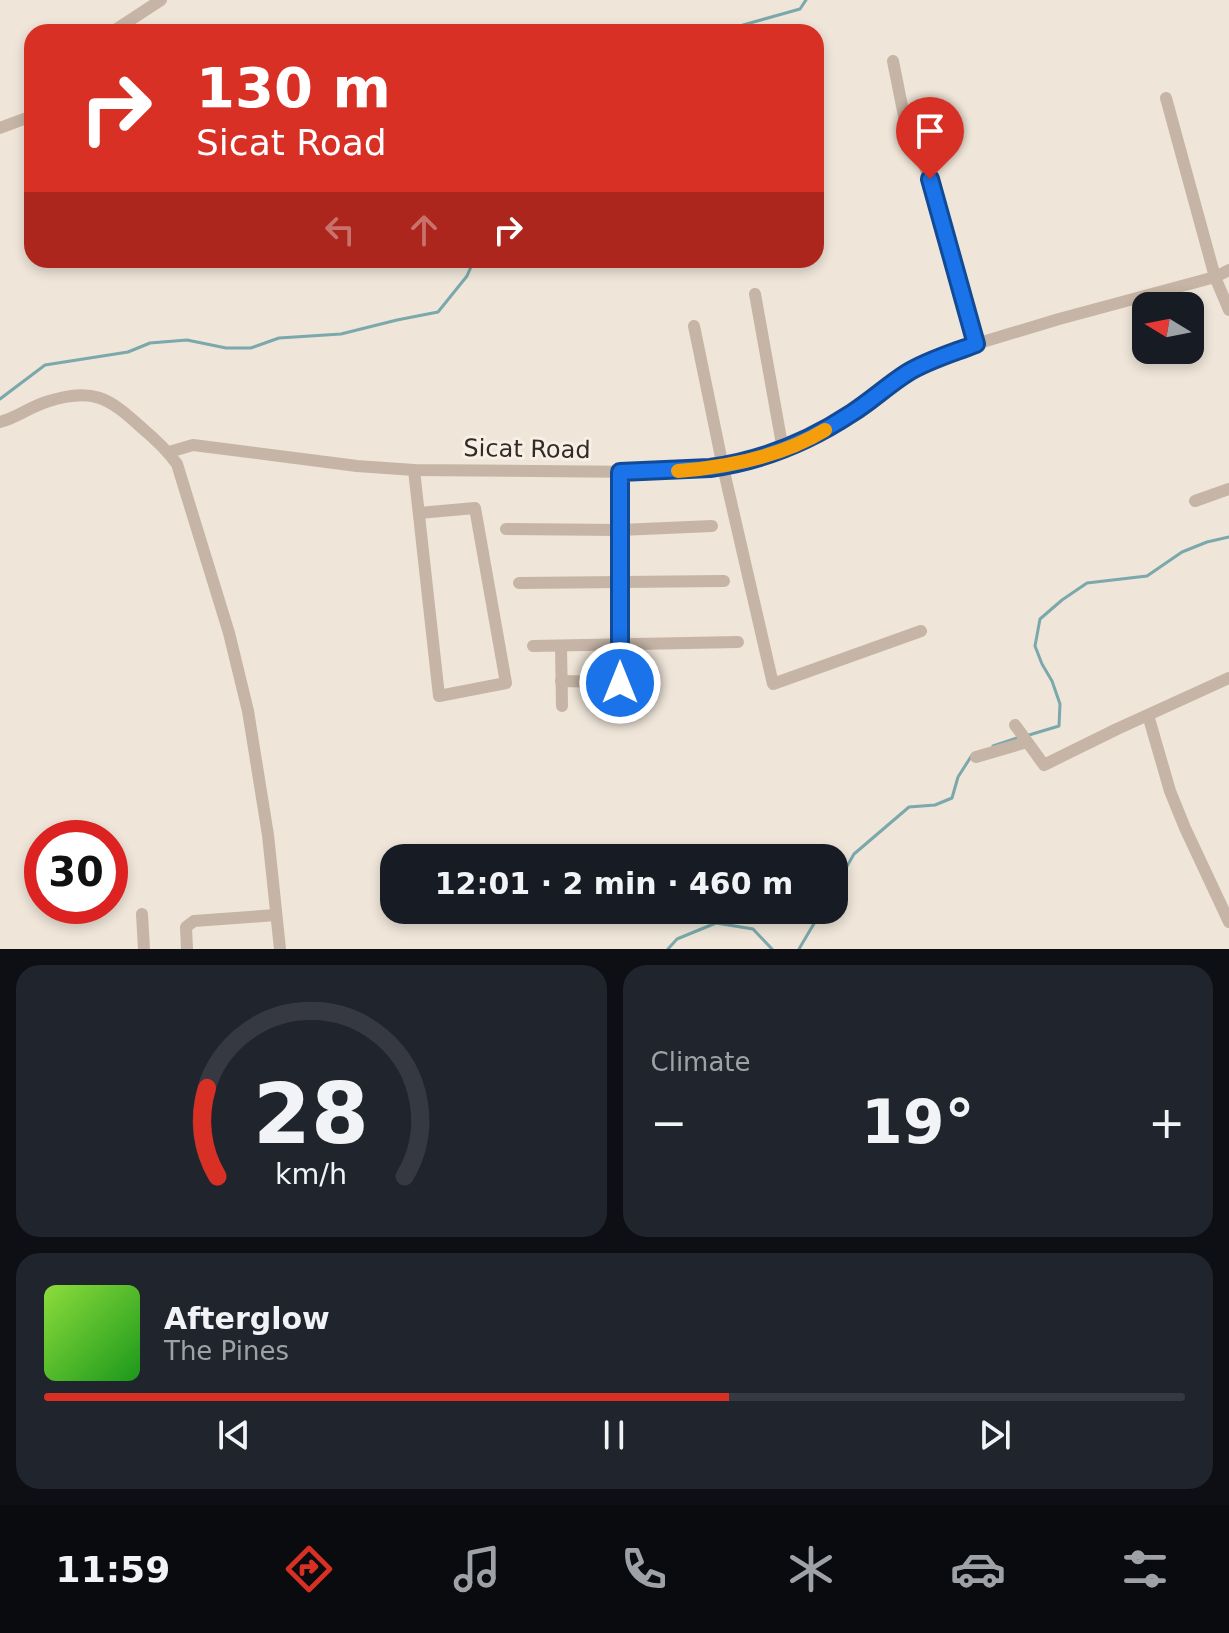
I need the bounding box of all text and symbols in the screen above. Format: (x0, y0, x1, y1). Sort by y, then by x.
text: 130 m (196, 55, 391, 120)
icon: right (64, 56, 168, 160)
pin (896, 97, 964, 179)
icon: arrive (908, 109, 952, 153)
text: Sicat Road (196, 122, 387, 163)
icon: left (318, 208, 362, 252)
icon: ahead (402, 208, 446, 252)
icon: right (486, 208, 530, 252)
north arrow (1132, 292, 1204, 364)
map controls (1132, 292, 1204, 364)
street label: Sicat Road (463, 434, 591, 464)
position arrow (578, 641, 662, 725)
speed limit sign: 30 (24, 820, 128, 924)
text: 12:01 · 2 min · 460 m (435, 866, 793, 901)
text: Climate (651, 1047, 751, 1077)
text: 28 (253, 1066, 369, 1163)
text: 19° (861, 1087, 975, 1157)
text: − (651, 1097, 687, 1148)
text: + (1148, 1097, 1185, 1148)
text: km/h (275, 1157, 347, 1191)
text: Afterglow (164, 1301, 330, 1336)
text: The Pines (164, 1336, 289, 1366)
icon: previous (212, 1413, 256, 1457)
icon: pause (592, 1413, 636, 1457)
icon: next (973, 1413, 1017, 1457)
icon: directions (281, 1541, 337, 1597)
icon: music (449, 1541, 505, 1597)
icon: phone (616, 1541, 672, 1597)
icon: climate (783, 1541, 839, 1597)
icon: car (950, 1541, 1006, 1597)
icon: filters (1117, 1541, 1173, 1597)
text: 11:59 (56, 1549, 170, 1590)

